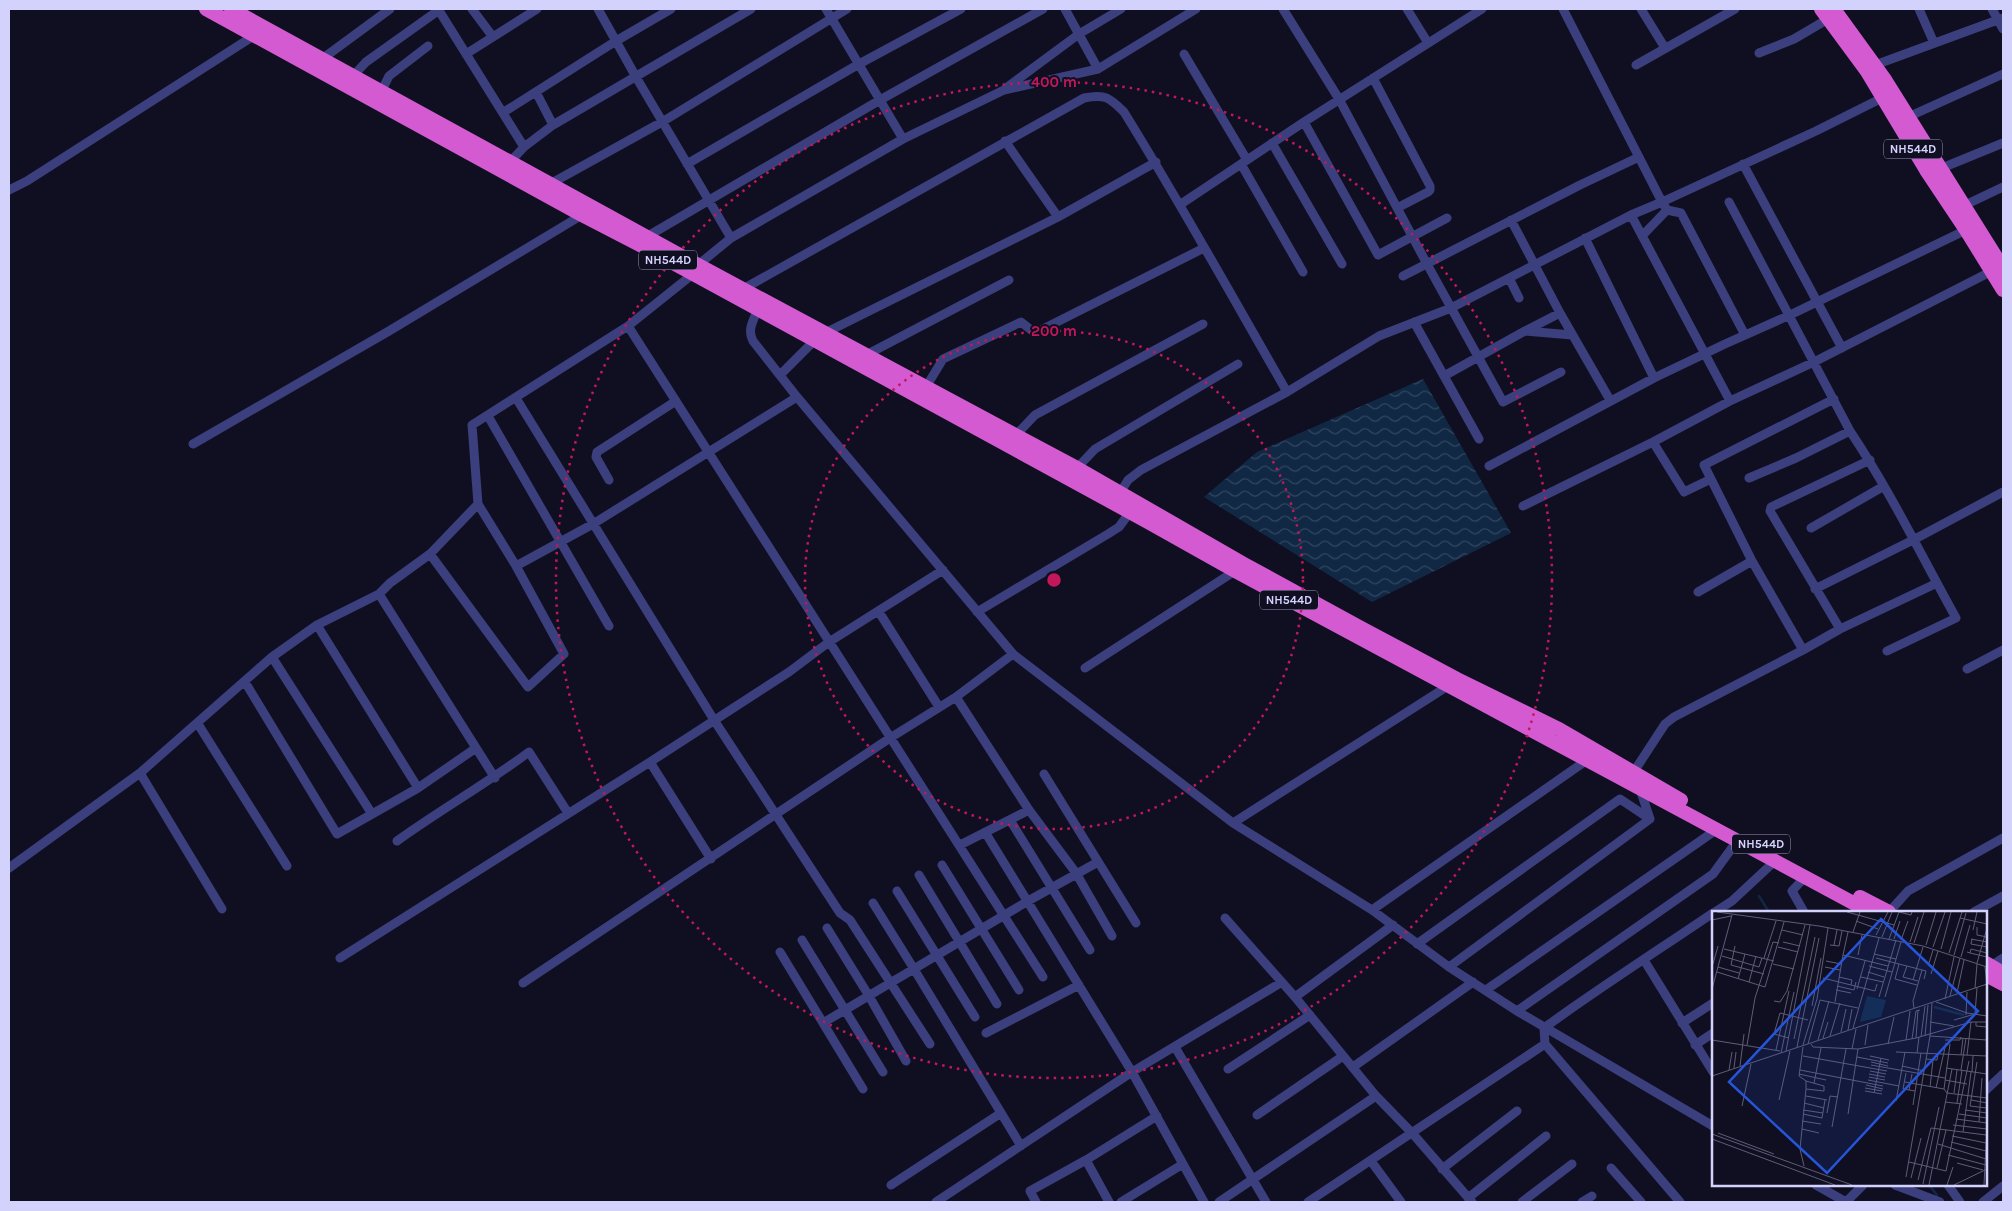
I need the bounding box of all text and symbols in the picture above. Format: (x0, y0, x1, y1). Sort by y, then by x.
text: 400 m (1031, 73, 1077, 91)
road number: NH544D (1884, 140, 1942, 158)
road number: NH544D (639, 250, 697, 270)
text: 200 m (1031, 322, 1077, 340)
centre of rings (1045, 571, 1063, 589)
road number: NH544D (1260, 590, 1318, 610)
road number: NH544D (1732, 834, 1790, 854)
inset map (1712, 911, 1987, 1186)

